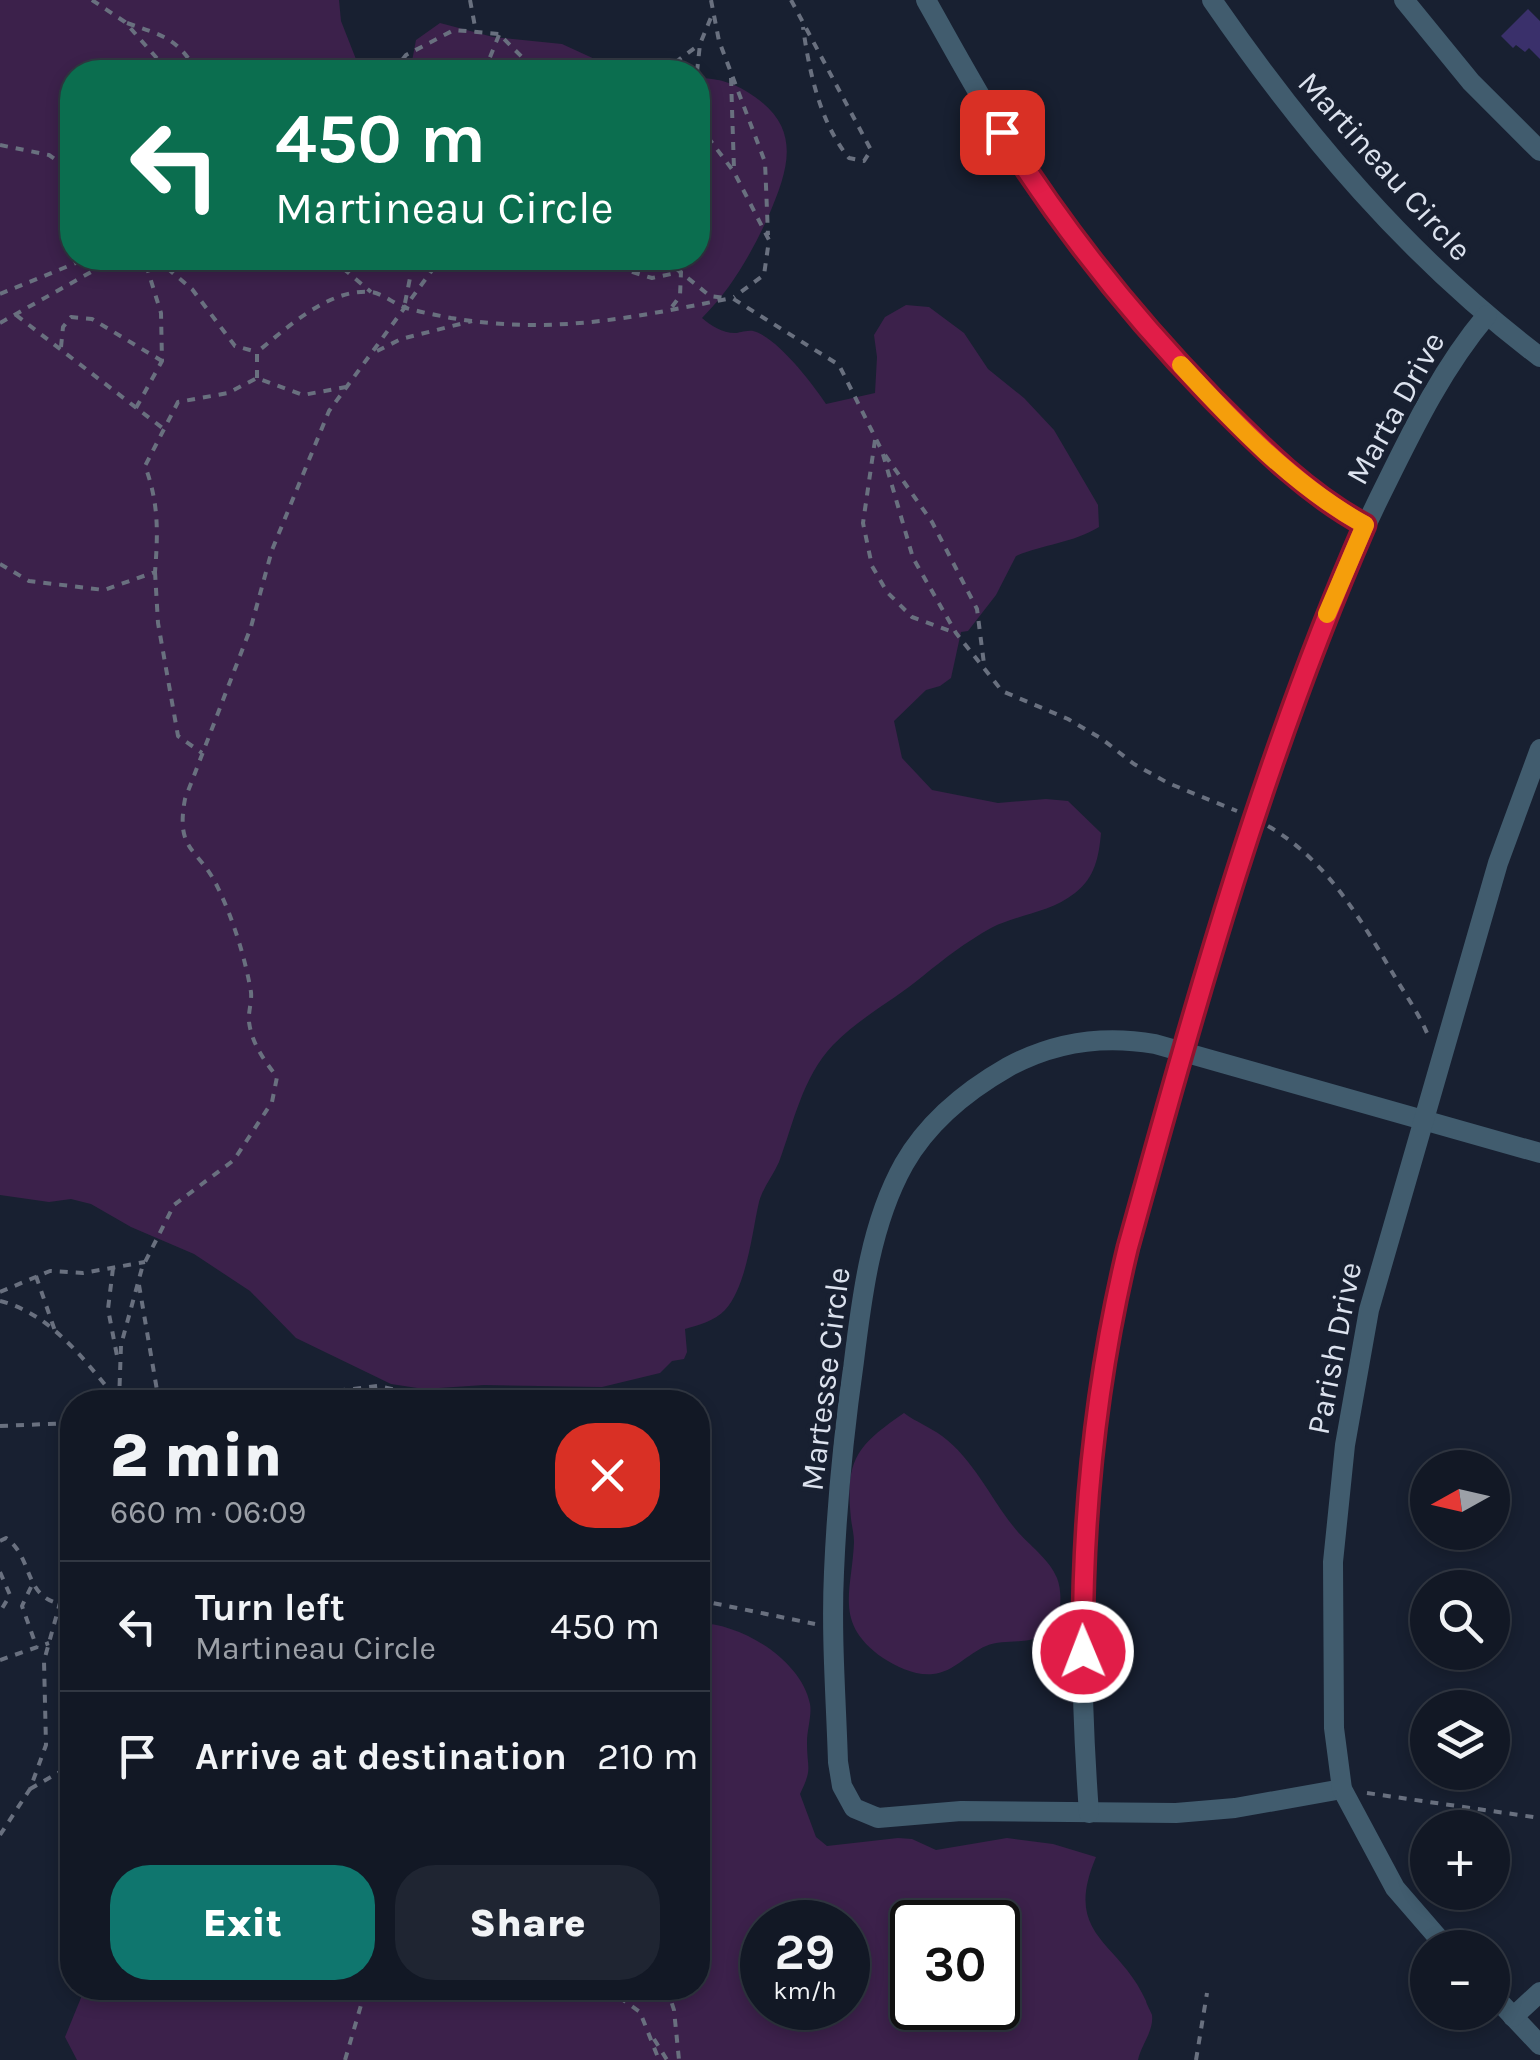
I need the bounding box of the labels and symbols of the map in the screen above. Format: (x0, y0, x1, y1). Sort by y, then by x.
street label: Martineau Circle (1290, 64, 1479, 268)
pin (960, 90, 1045, 175)
street label: Marta Drive (1338, 326, 1452, 491)
street label: Parish Drive (1300, 1259, 1369, 1437)
street label: Martesse Circle (793, 1265, 858, 1493)
north arrow (1410, 1450, 1510, 1550)
position arrow (1031, 1600, 1135, 1704)
speed limit sign: 30 (890, 1900, 1020, 2030)

